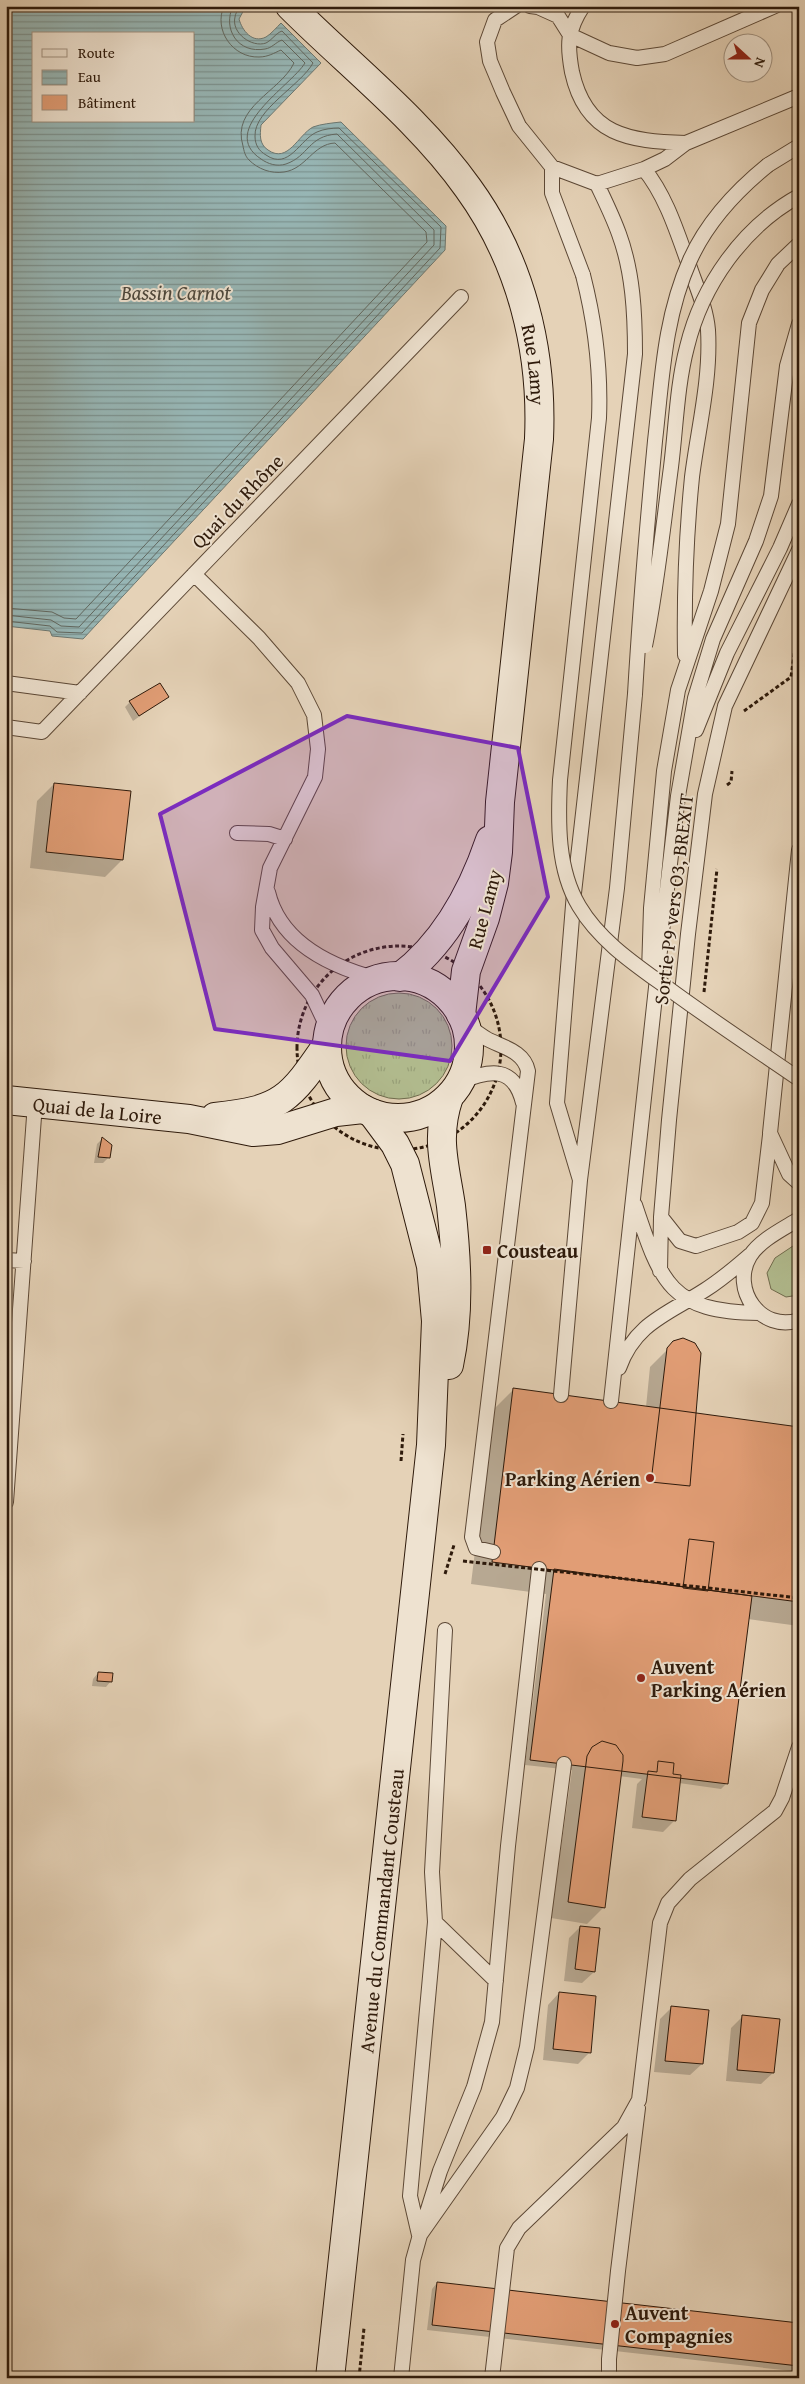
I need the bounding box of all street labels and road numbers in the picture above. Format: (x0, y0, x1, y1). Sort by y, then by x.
street label: Rue Lamy (515, 321, 554, 406)
street label: Quai du Rhône (184, 447, 290, 555)
street label: Sortie P9 vers O3, BREXIT (646, 792, 700, 1006)
street label: Rue Lamy (459, 866, 509, 952)
street label: Quai de la Loire (32, 1088, 163, 1131)
street label: Avenue du Commandant Cousteau (351, 1767, 410, 2054)

